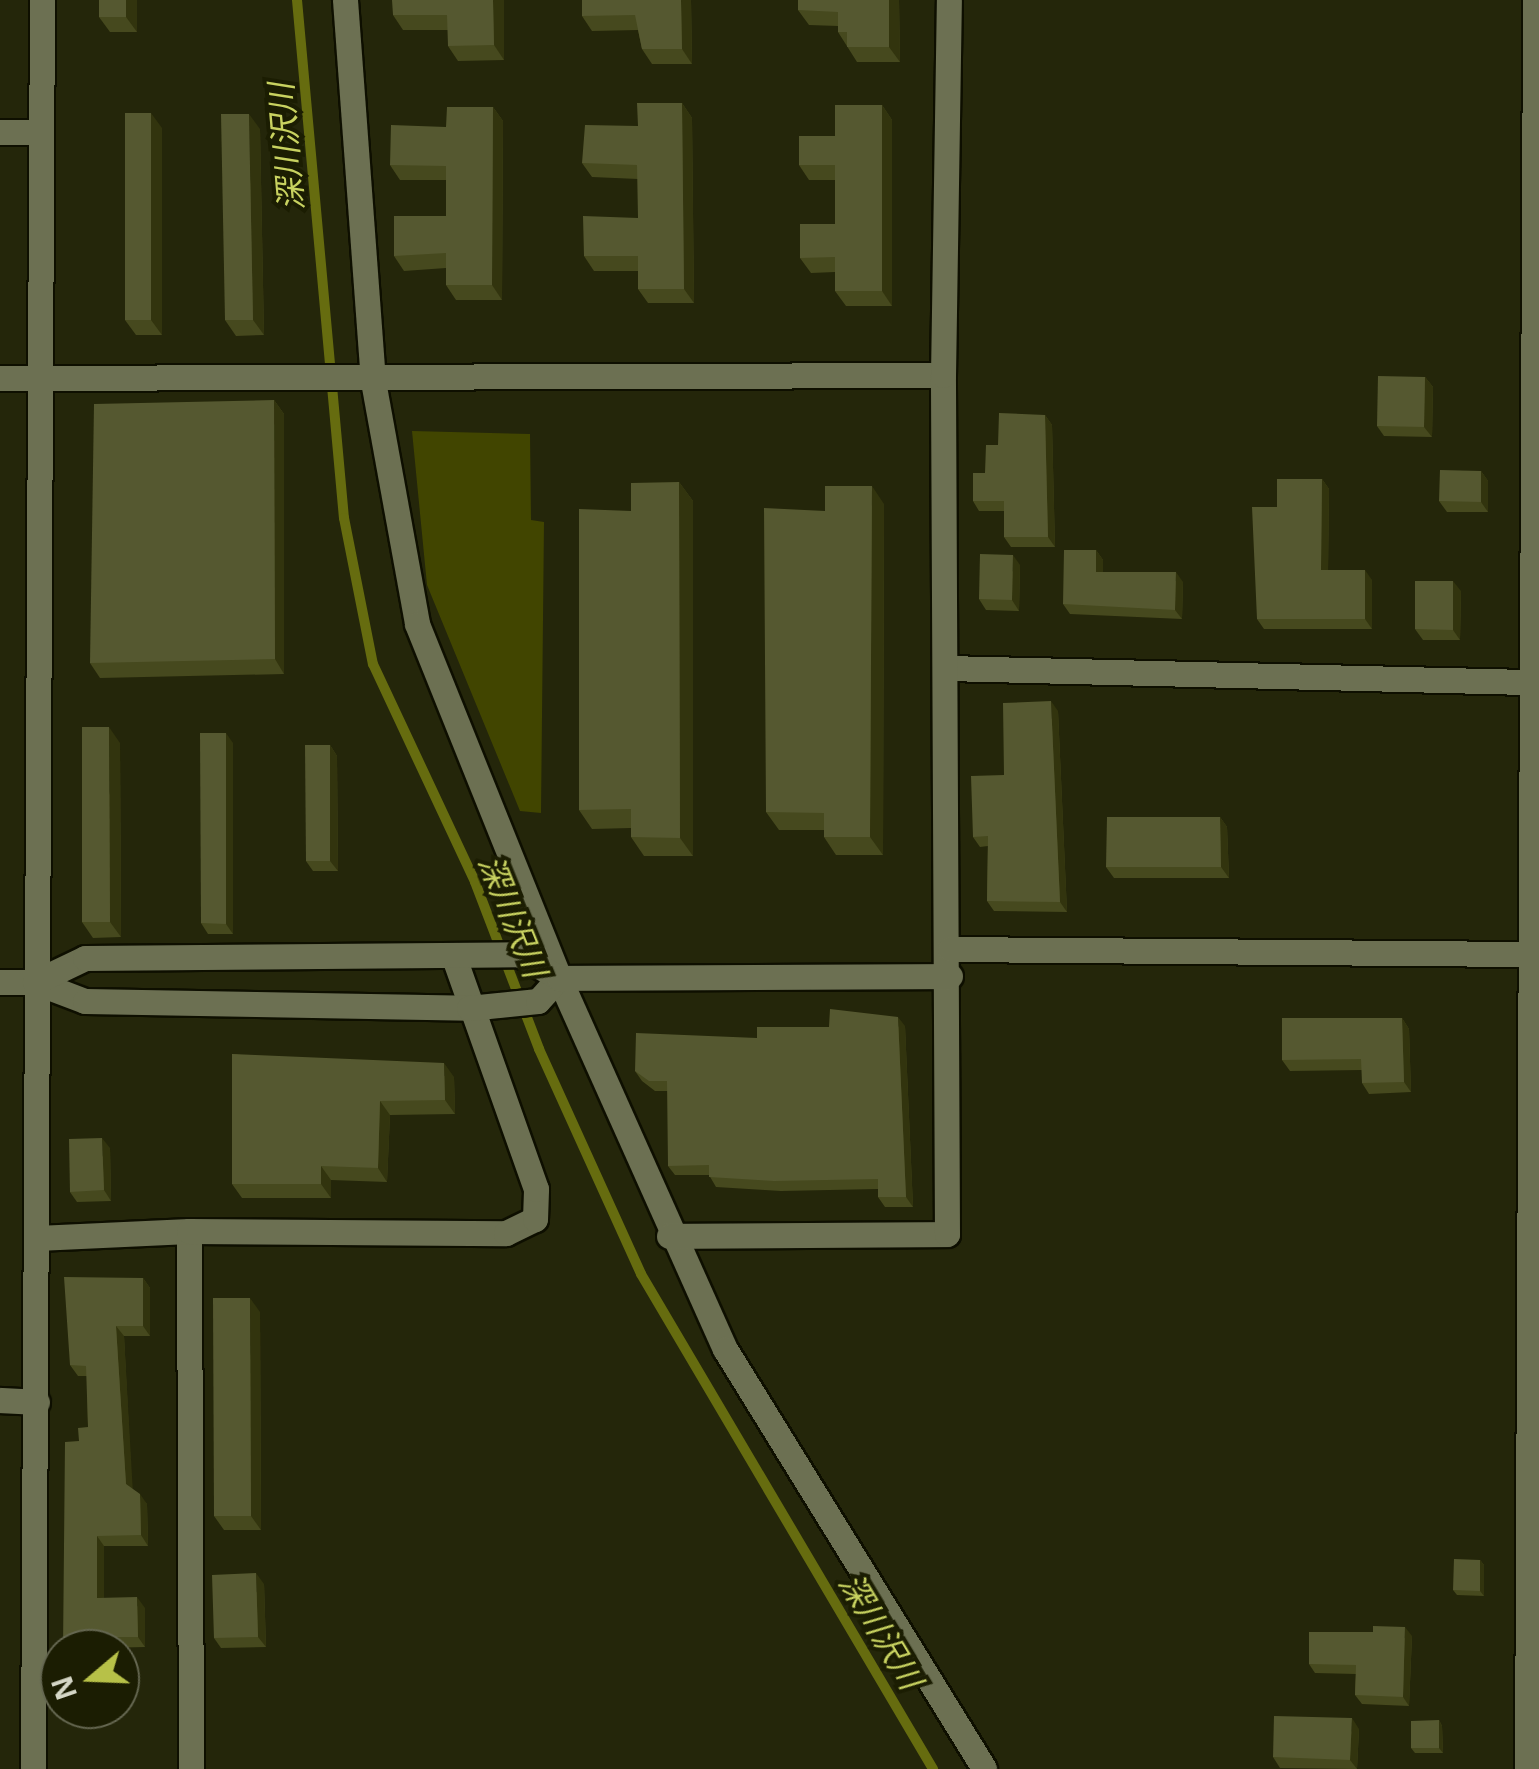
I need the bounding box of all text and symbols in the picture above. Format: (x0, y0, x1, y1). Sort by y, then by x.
water label: 深川沢川 (261, 82, 311, 212)
water label: 深川沢川 (471, 849, 555, 983)
water label: 深川沢川 (832, 1566, 930, 1696)
north arrow (40, 1629, 140, 1729)
text: N (42, 1671, 85, 1705)

